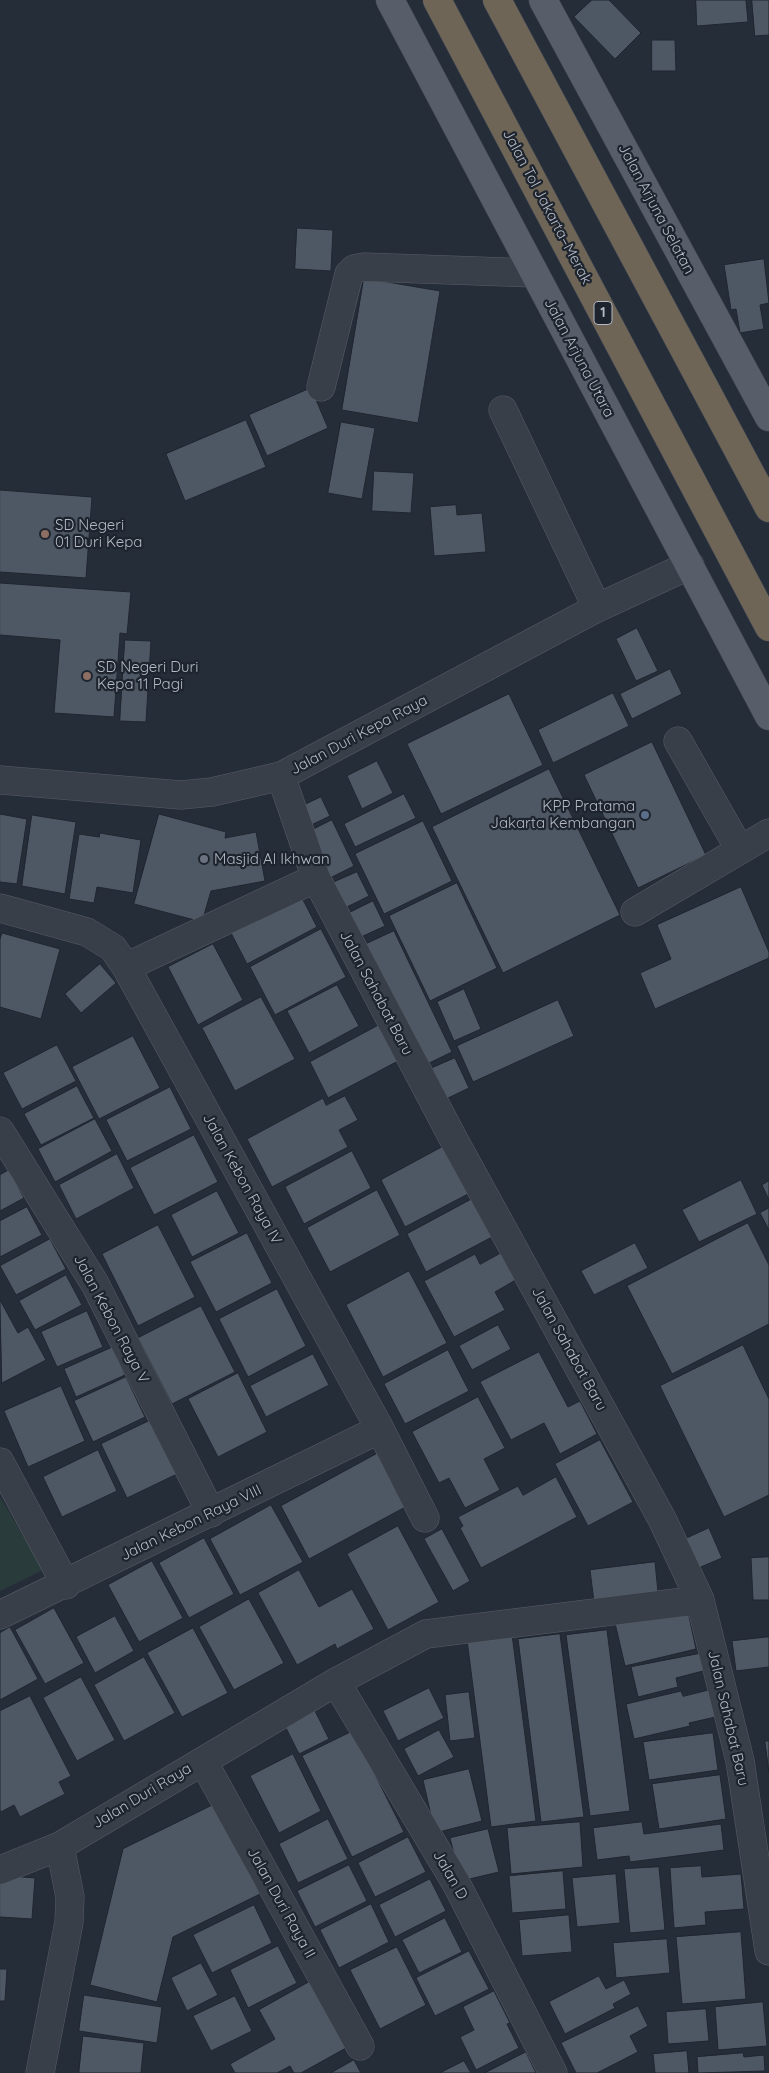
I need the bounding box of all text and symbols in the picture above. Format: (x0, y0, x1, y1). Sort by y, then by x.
street label: Jalan Tol Jakarta–Merak (499, 127, 595, 287)
street label: Jalan Arjuna Selatan (614, 141, 698, 277)
street label: Jalan Arjuna Utara (540, 295, 618, 421)
road number: 1 (594, 302, 612, 324)
place label: SD Negeri 01 Duri Kepa (55, 516, 142, 551)
marker: SD Negeri 01 Duri Kepa (39, 528, 51, 540)
place label: SD Negeri Duri Kepa 11 Pagi (97, 658, 199, 693)
marker: SD Negeri Duri Kepa 11 Pagi (81, 670, 93, 682)
street label: Jalan Duri Kepa Raya (287, 691, 431, 779)
place label: KPP Pratama Jakarta Kembangan (490, 797, 635, 832)
marker: KPP Pratama Jakarta Kembangan (639, 809, 651, 821)
place label: Masjid Al Ikhwan (214, 850, 330, 868)
marker: Masjid Al Ikhwan (198, 853, 210, 865)
street label: Jalan Sahabat Baru (336, 928, 416, 1058)
street label: Jalan Kebon Raya IV (199, 1110, 285, 1248)
street label: Jalan Kebon Raya V (69, 1252, 153, 1386)
street label: Jalan Sahabat Baru (528, 1284, 610, 1414)
street label: Jalan Kebon Raya VIII (118, 1481, 264, 1565)
street label: Jalan Sahabat Baru (704, 1648, 752, 1788)
street label: Jalan Duri Raya (89, 1759, 195, 1833)
street label: Jalan Duri Raya II (243, 1845, 319, 1961)
street label: Jalan D (429, 1847, 471, 1903)

